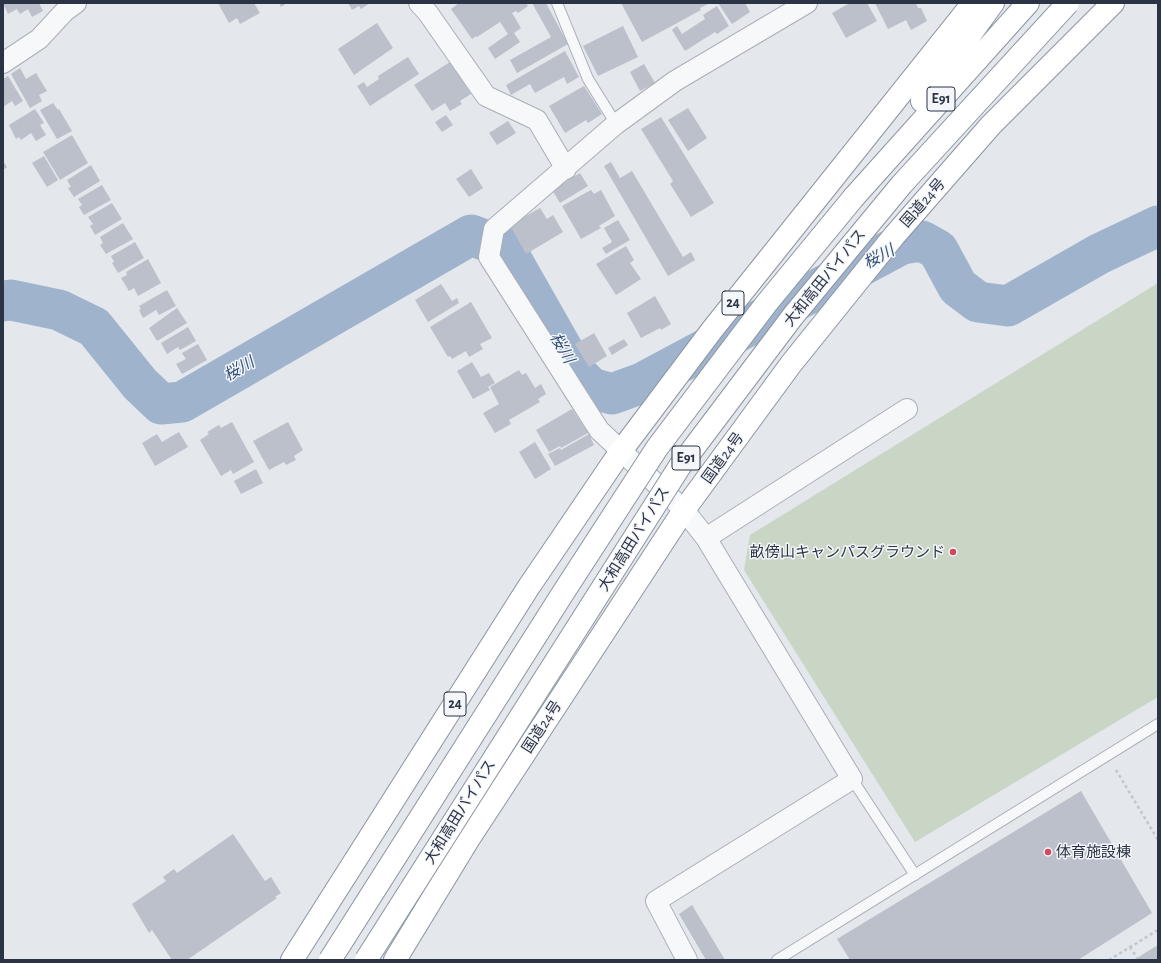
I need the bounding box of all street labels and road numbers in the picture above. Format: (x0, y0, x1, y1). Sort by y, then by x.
road number: E91 (927, 87, 955, 111)
street label: 国道24号 (897, 175, 949, 231)
street label: 大和高田バイパス (780, 226, 870, 330)
road number: 24 (722, 291, 744, 315)
street label: 国道24号 (698, 429, 748, 487)
road number: E91 (672, 446, 700, 470)
street label: 大和高田バイパス (595, 483, 673, 595)
road number: 24 (444, 692, 466, 716)
street label: 国道24号 (518, 697, 566, 757)
street label: 大和高田バイパス (421, 756, 499, 868)

